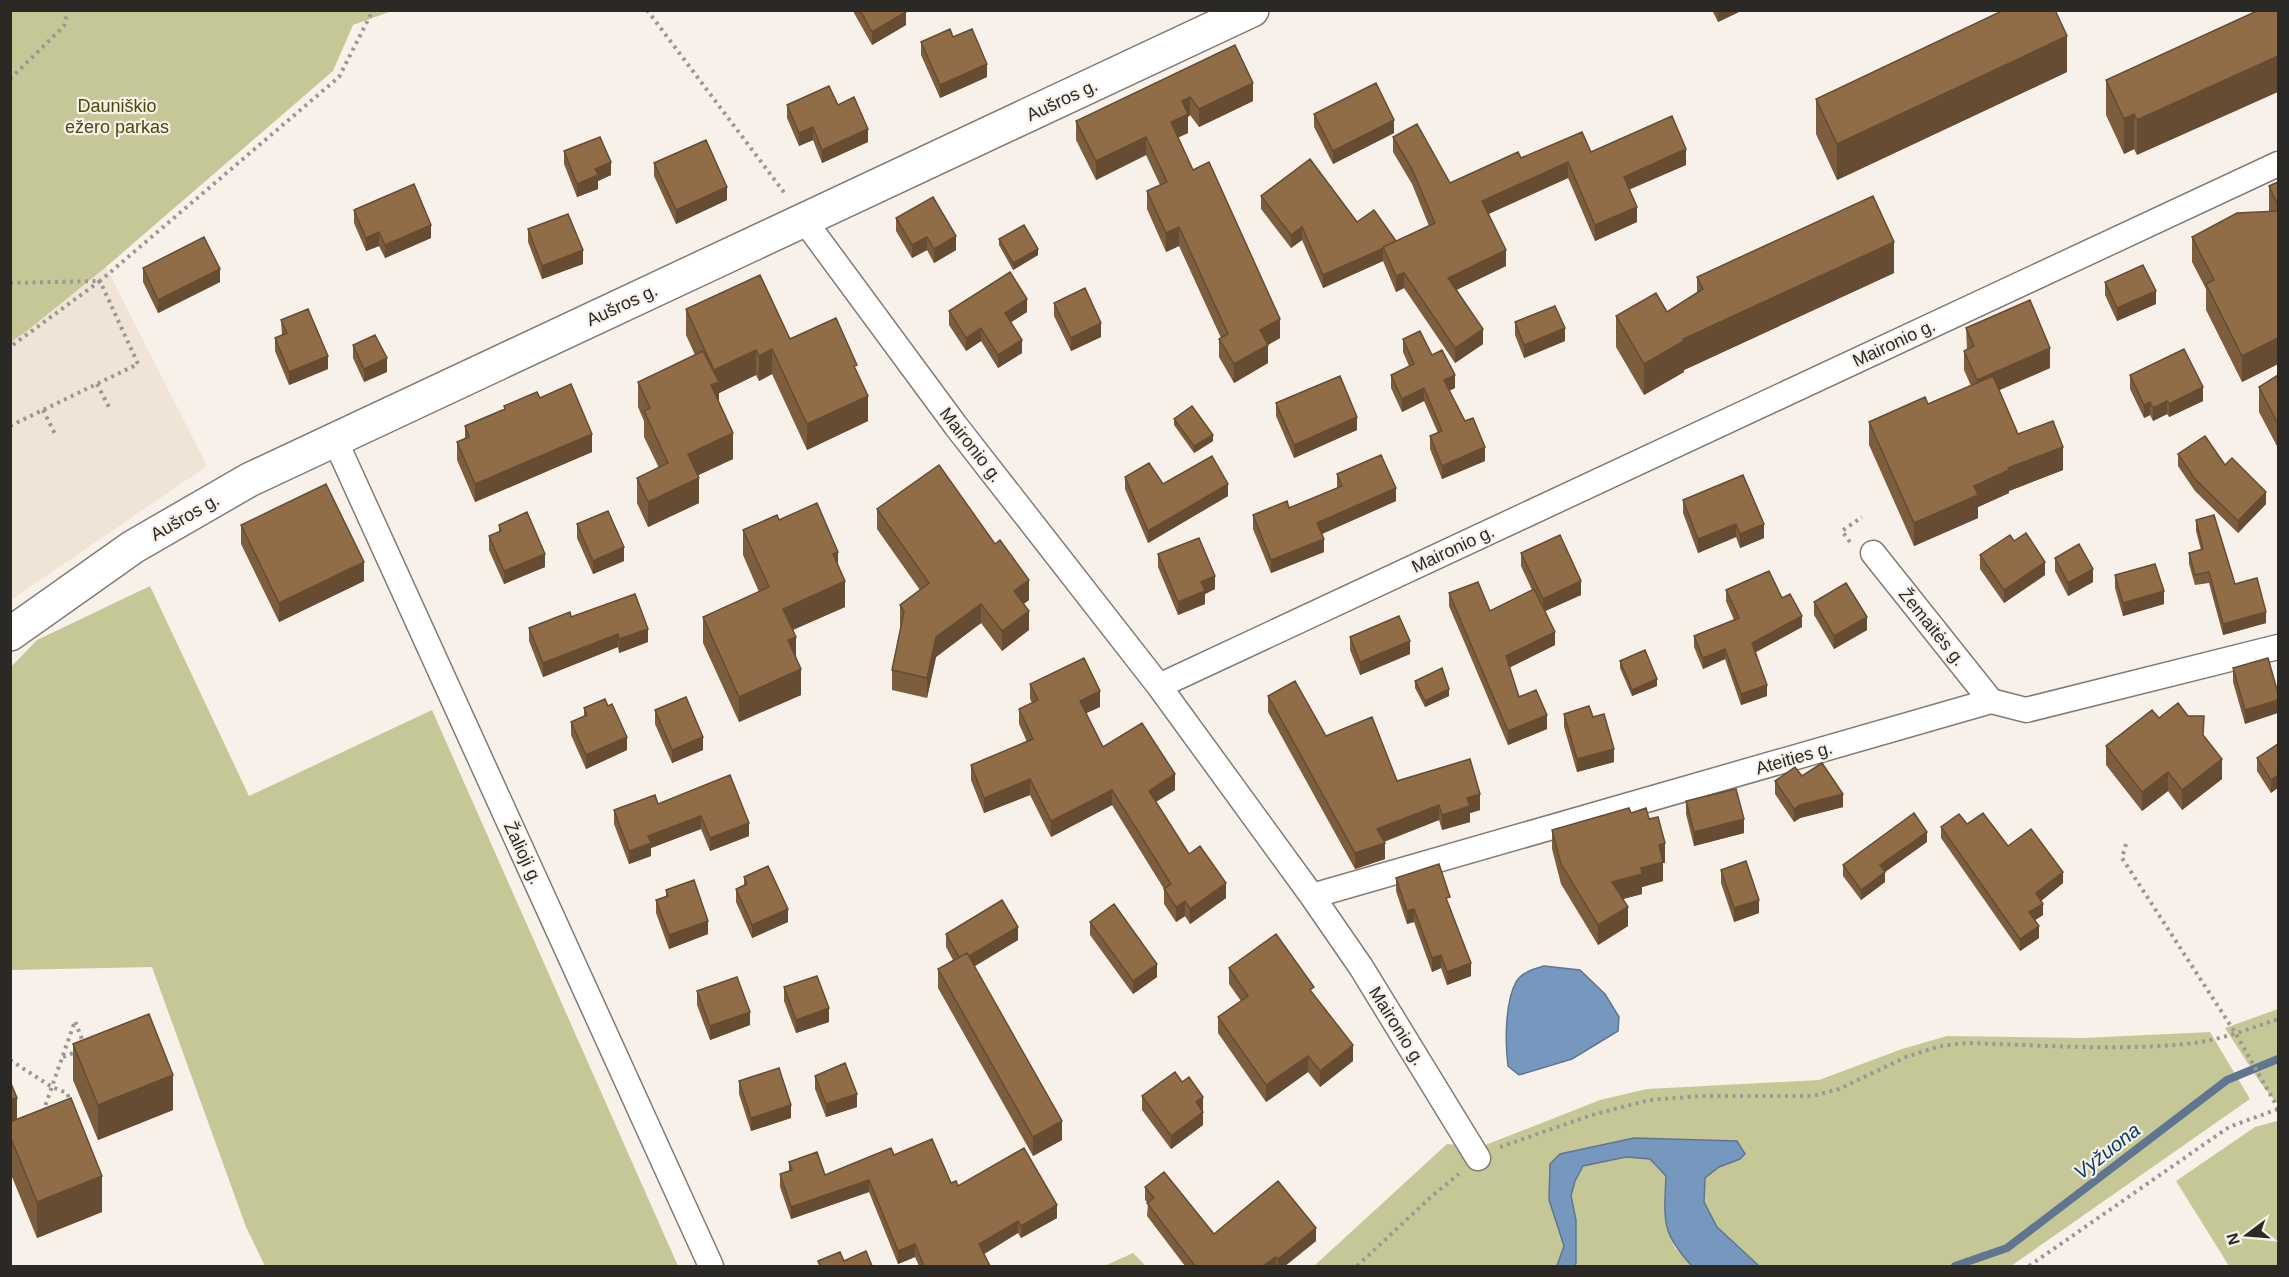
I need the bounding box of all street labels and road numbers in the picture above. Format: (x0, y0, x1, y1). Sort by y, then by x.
street label: Aušros g. (1023, 75, 1101, 125)
street label: Aušros g. (583, 280, 661, 330)
street label: Maironio g. (1849, 315, 1939, 371)
street label: Maironio g. (936, 404, 1006, 486)
street label: Aušros g. (147, 489, 223, 545)
street label: Maironio g. (1408, 521, 1498, 577)
street label: Žemaitės g. (1895, 584, 1969, 670)
street label: Ateities g. (1753, 737, 1835, 779)
street label: Žalioji g. (500, 818, 546, 888)
street label: Maironio g. (1365, 983, 1429, 1069)

